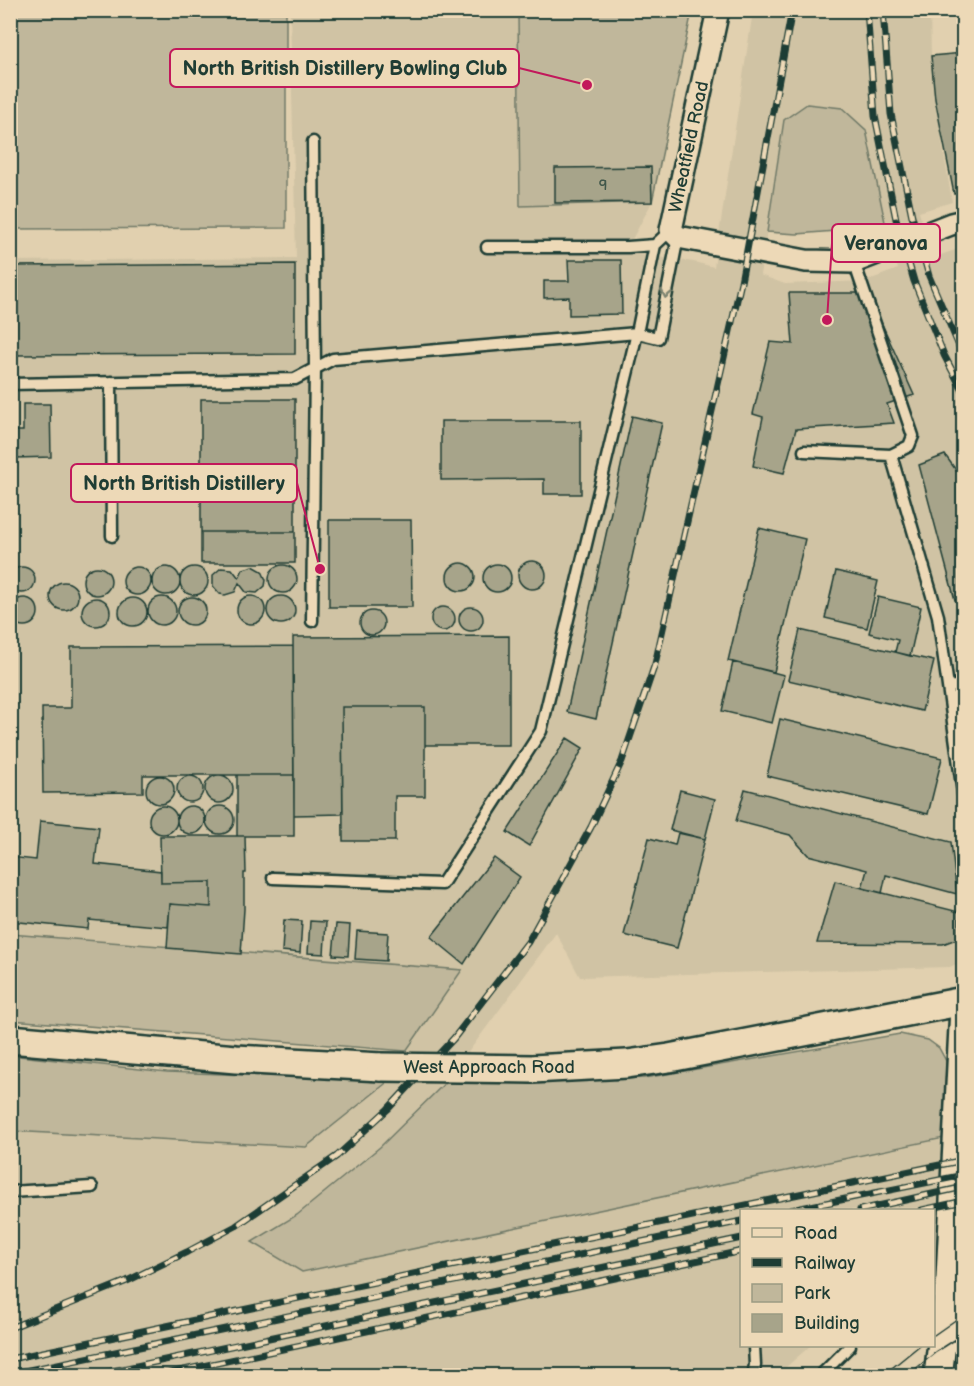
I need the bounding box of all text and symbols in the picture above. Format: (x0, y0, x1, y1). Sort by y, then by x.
callout: North British Distillery Bowling Club (170, 49, 519, 87)
text: North British Distillery Bowling Club (182, 57, 508, 81)
street label: Wheatfield Road (665, 79, 713, 215)
house number: 9 (599, 176, 607, 195)
callout: Veranova (832, 224, 940, 262)
text: Veranova (844, 232, 928, 256)
one-way arrow (660, 289, 673, 299)
callout: North British Distillery (71, 464, 297, 502)
text: North British Distillery (83, 472, 286, 496)
street label: West Approach Road (403, 1057, 575, 1078)
legend (740, 1209, 935, 1347)
text: Road (794, 1223, 838, 1244)
text: Railway (794, 1253, 856, 1274)
text: Park (794, 1283, 830, 1304)
text: Building (794, 1313, 860, 1334)

